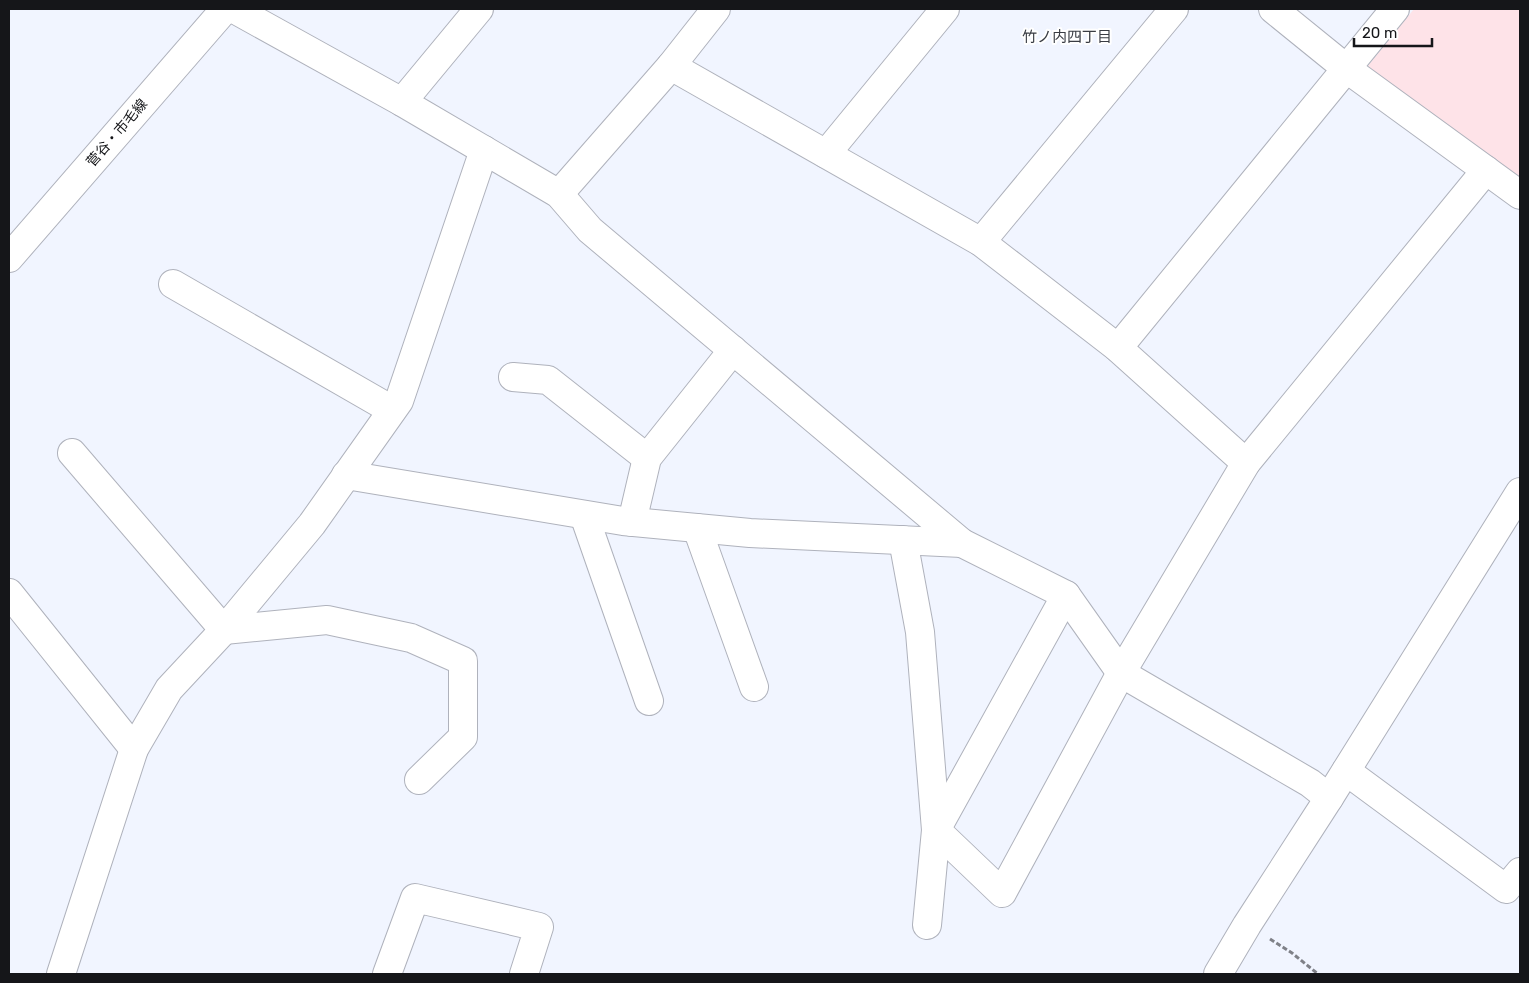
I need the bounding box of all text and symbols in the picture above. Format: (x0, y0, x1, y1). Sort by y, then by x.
scale bar (1354, 15, 1432, 47)
text: 20 m (1362, 24, 1397, 42)
district label: 竹ノ内四丁目 (1022, 28, 1112, 46)
street label: 菅谷・市毛線 (83, 96, 151, 170)

